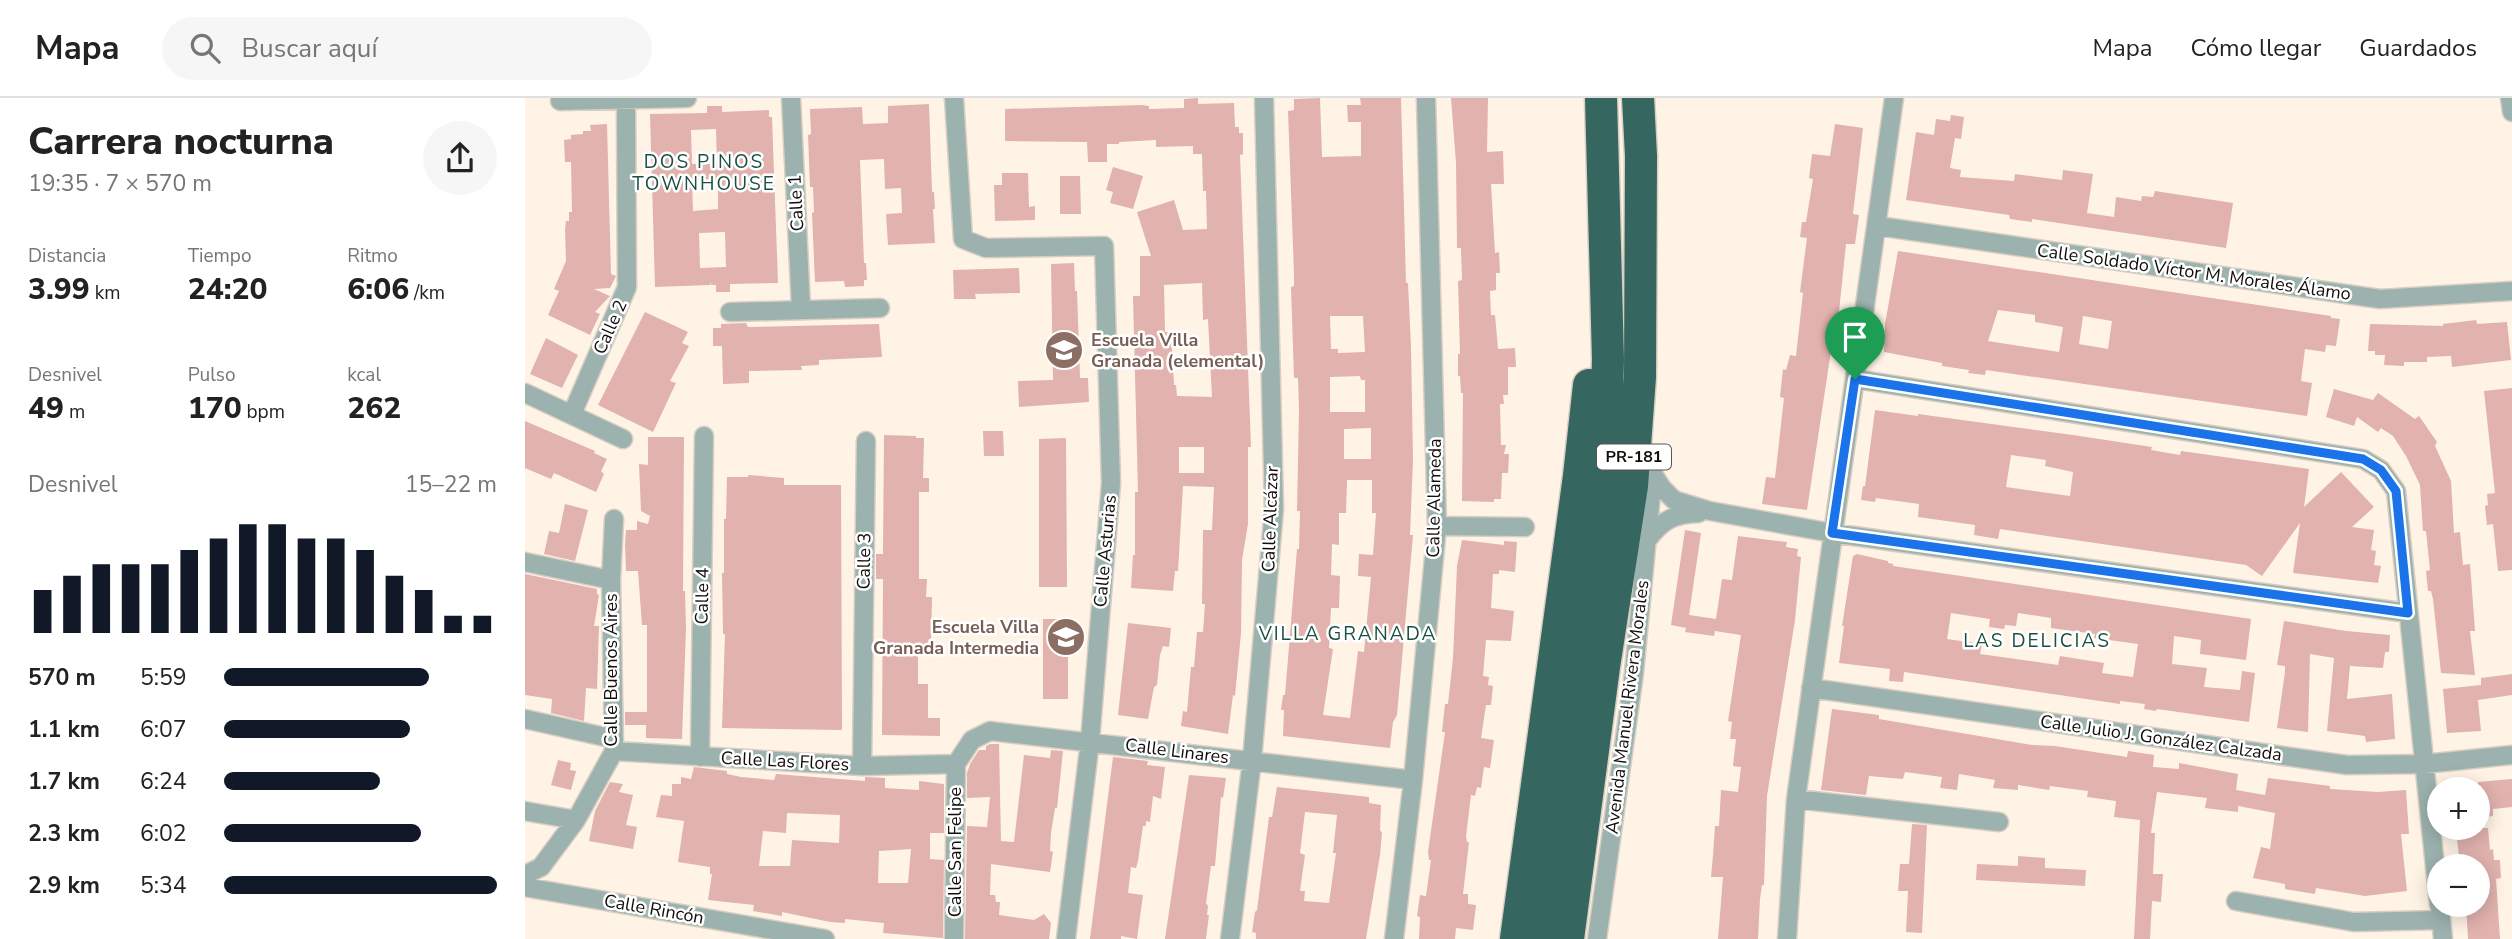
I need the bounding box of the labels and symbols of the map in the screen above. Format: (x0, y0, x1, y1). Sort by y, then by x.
district label: DOS PINOS TOWNHOUSE (632, 149, 776, 197)
street label: Calle 1 (783, 174, 809, 232)
street label: Calle Soldado Víctor M. Morales Álamo (2036, 238, 2352, 306)
street label: Calle 2 (587, 296, 633, 358)
pin (1825, 307, 1885, 379)
place label: Escuela Villa Granada (elemental) (1091, 328, 1265, 373)
school or university icon: Escuela Villa Granada (elemental) (1043, 329, 1085, 371)
street label: Calle Alameda (1421, 438, 1447, 558)
road number: PR-181 (1597, 444, 1671, 470)
street label: Calle Alcázar (1256, 465, 1284, 573)
street label: Calle Asturias (1088, 494, 1122, 608)
street label: Calle 3 (852, 532, 876, 590)
street label: Calle 4 (690, 567, 714, 625)
street label: Avenida Manuel Rivera Morales (1600, 579, 1654, 835)
street label: Calle Buenos Aires (599, 593, 623, 747)
place label: Escuela Villa Granada Intermedia (873, 615, 1039, 660)
school or university icon: Escuela Villa Granada Intermedia (1045, 616, 1087, 658)
district label: VILLA GRANADA (1258, 621, 1437, 647)
district label: LAS DELICIAS (1963, 628, 2111, 654)
street label: Calle Julio J. González Calzada (2039, 709, 2283, 767)
street label: Calle Linares (1124, 733, 1230, 769)
street label: Calle Las Flores (720, 746, 850, 776)
street label: Calle San Felipe (943, 787, 967, 917)
street label: Calle Rincón (602, 888, 706, 930)

